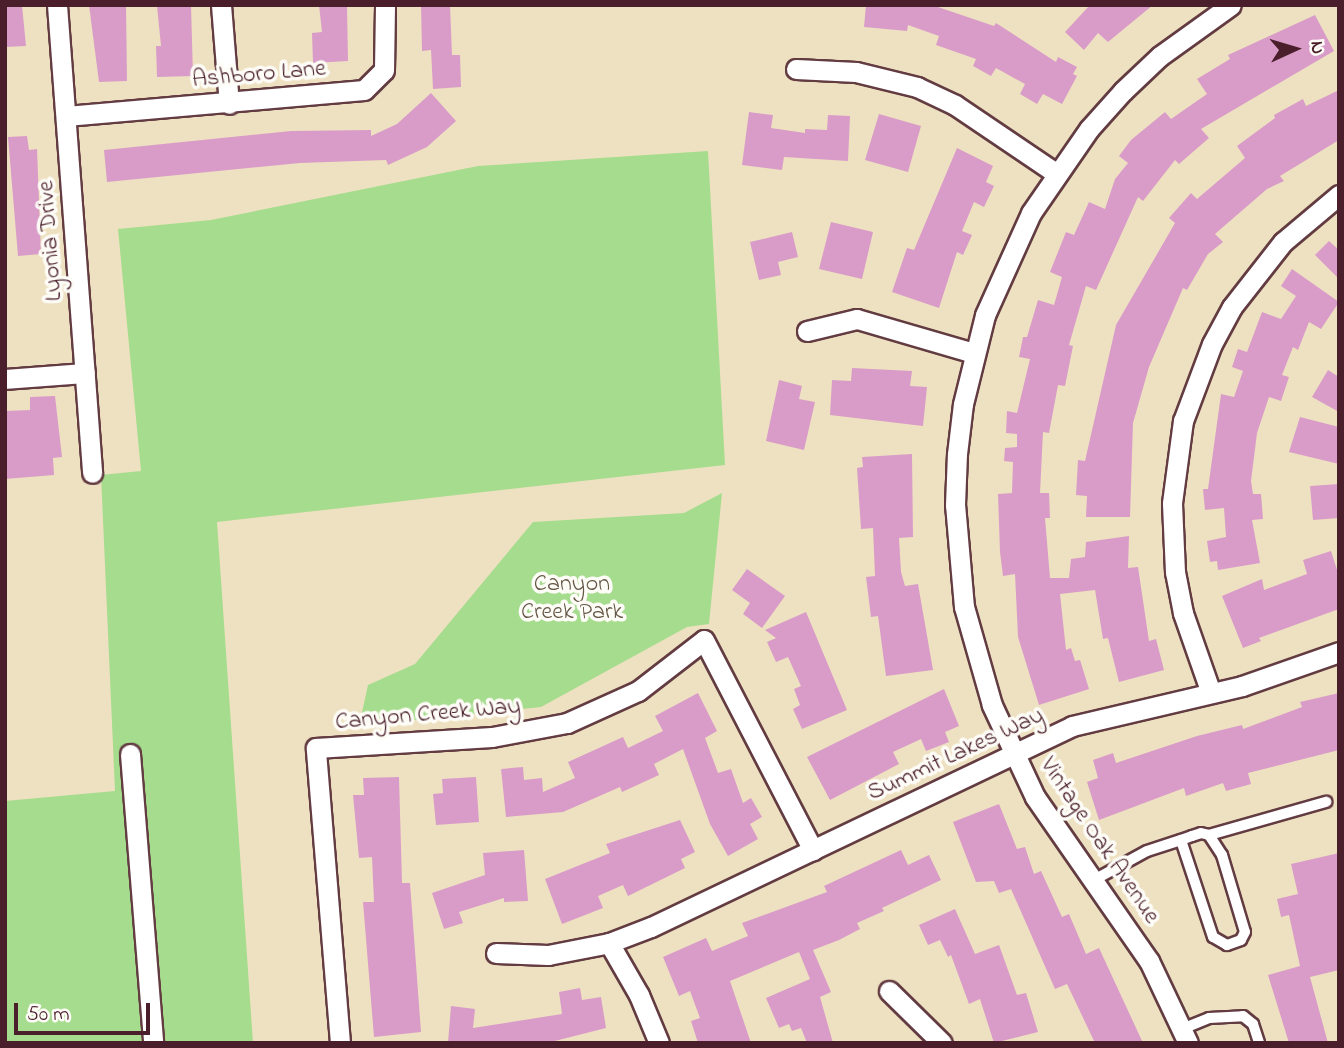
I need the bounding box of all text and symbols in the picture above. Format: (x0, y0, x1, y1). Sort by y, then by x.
north arrow (1260, 14, 1330, 84)
text: N (1303, 40, 1330, 55)
street label: Ashboro Lane (191, 55, 327, 95)
street label: Lyonia Drive (32, 180, 70, 302)
park label: Canyon Creek Park (521, 571, 623, 627)
street label: Canyon Creek Way (334, 693, 522, 737)
street label: Summit Lakes Way (863, 702, 1049, 808)
street label: Vintage Oak Avenue (1033, 752, 1165, 930)
scale bar (18, 988, 154, 1032)
text: 50 m (27, 1000, 70, 1030)

